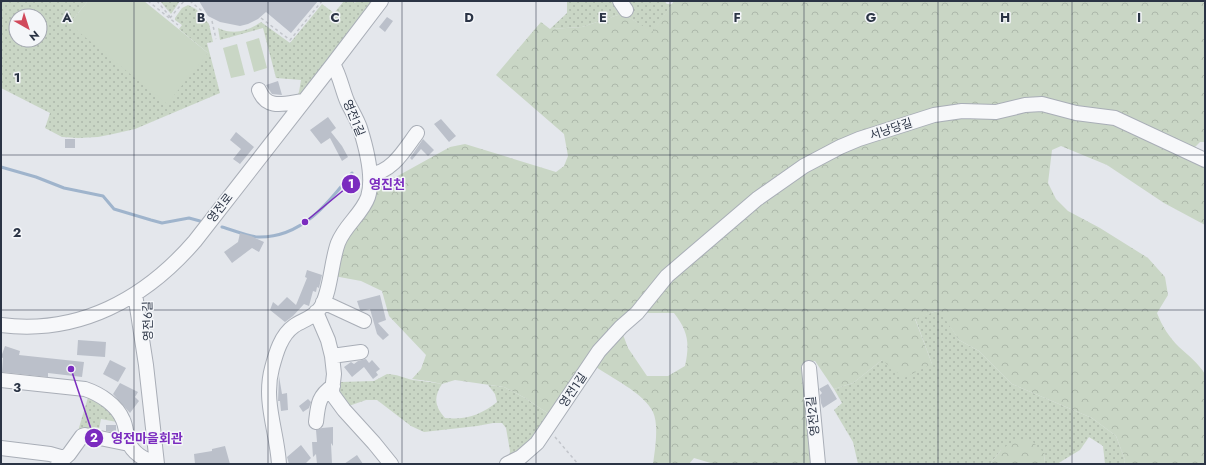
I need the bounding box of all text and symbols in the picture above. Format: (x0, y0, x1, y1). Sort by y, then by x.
north arrow (8, 8, 48, 48)
text: A (61, 8, 72, 27)
text: B (197, 8, 206, 27)
text: C (330, 8, 340, 27)
text: D (464, 8, 474, 27)
text: E (599, 8, 607, 27)
text: F (733, 8, 741, 27)
text: G (866, 8, 877, 27)
text: H (1000, 8, 1010, 27)
text: I (1137, 8, 1141, 27)
text: N (26, 27, 43, 45)
text: 1 (14, 68, 20, 87)
street label: 영전1길 (338, 97, 370, 139)
street label: 서낭당길 (867, 114, 915, 144)
callout: 영진천 (341, 172, 413, 197)
text: 1 (348, 175, 354, 193)
text: 영진천 (369, 175, 405, 194)
street label: 영전로 (203, 189, 237, 227)
text: 2 (13, 223, 21, 242)
street label: 영전6길 (139, 301, 157, 341)
street label: 영전1길 (555, 369, 591, 411)
text: 3 (13, 378, 21, 397)
street label: 영전2길 (802, 395, 824, 437)
callout: 영전마을회관 (84, 426, 191, 451)
text: 2 (90, 429, 98, 447)
text: 영전마을회관 (111, 429, 183, 448)

